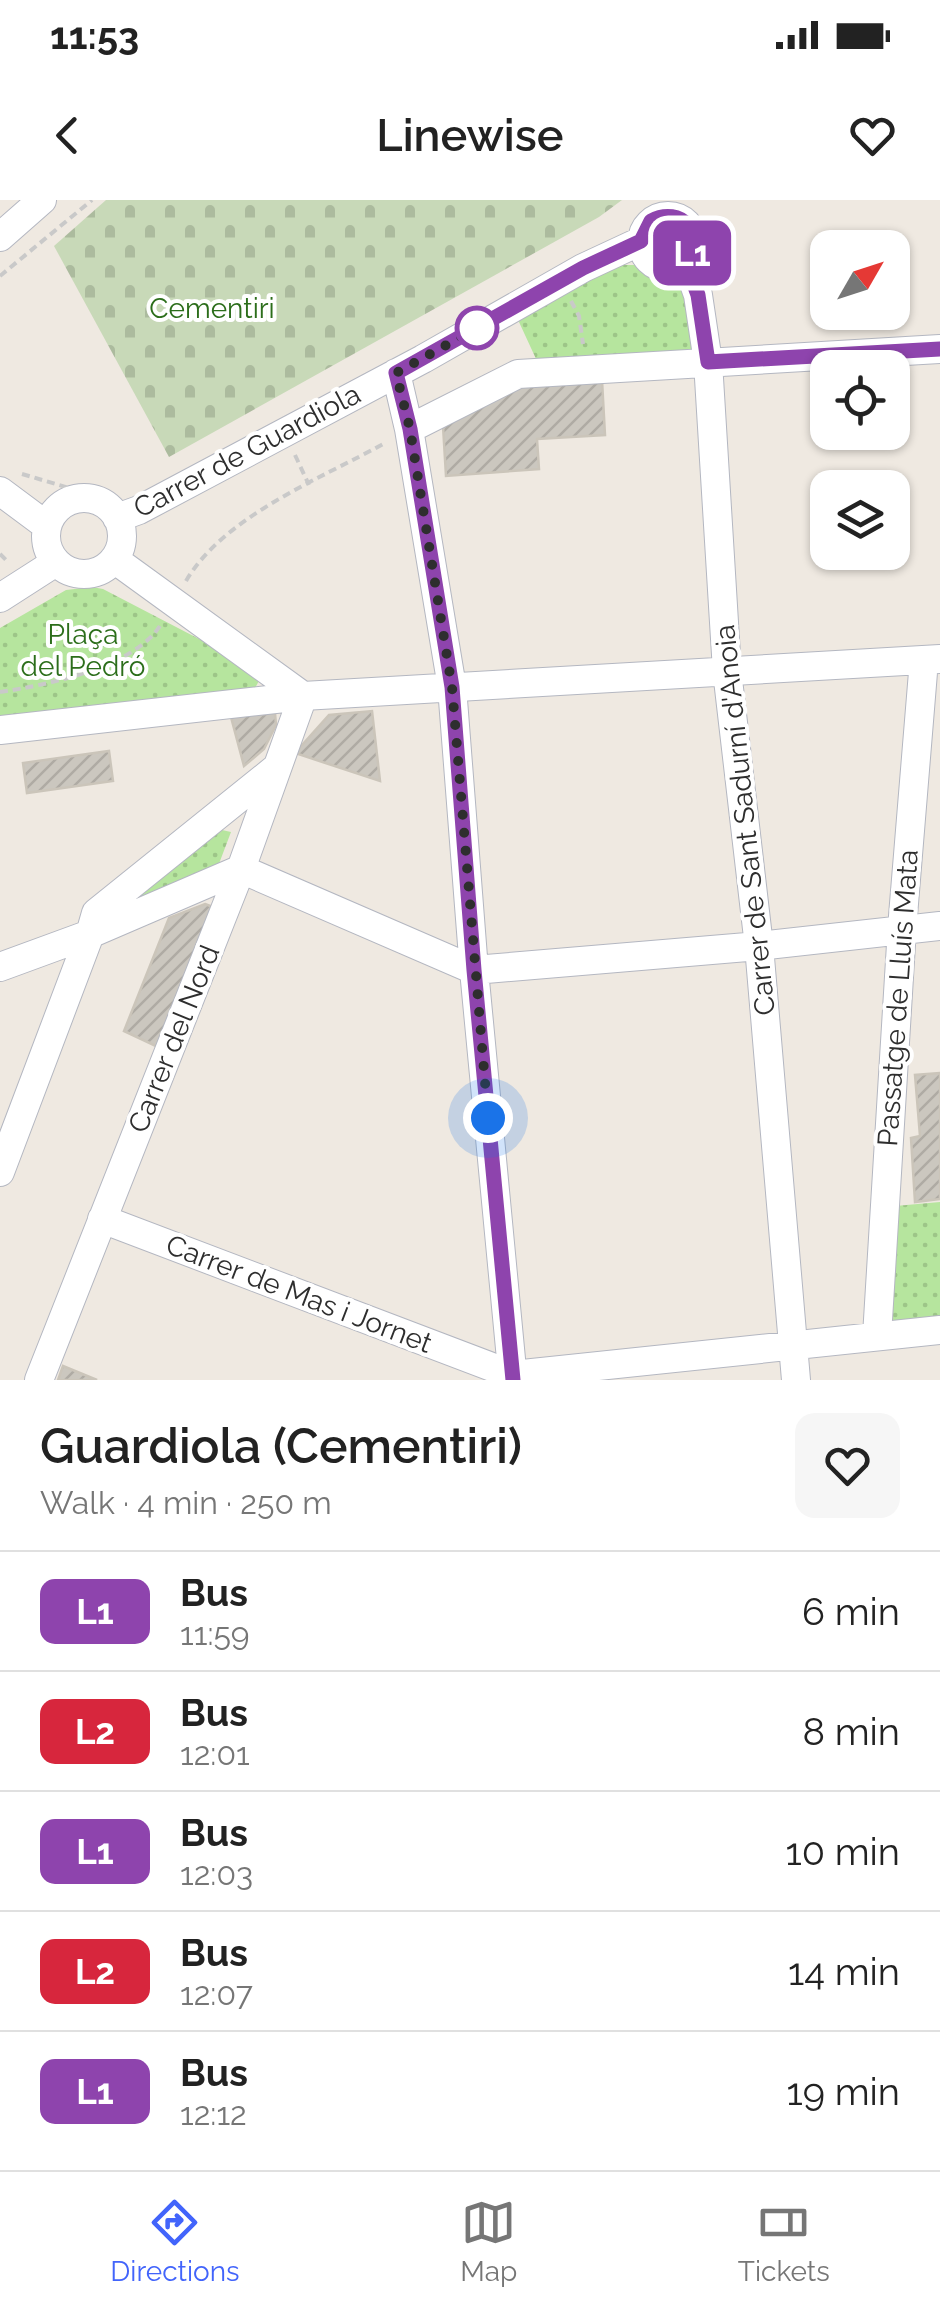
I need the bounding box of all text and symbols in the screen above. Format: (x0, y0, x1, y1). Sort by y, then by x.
text: 11:53 (50, 13, 139, 58)
icon: back (40, 108, 95, 163)
icon: heart (845, 108, 900, 163)
text: Linewise (376, 109, 564, 162)
line badge: L1 (647, 220, 737, 286)
north arrow (810, 230, 910, 330)
map controls (810, 230, 910, 570)
text: L1 (673, 233, 711, 274)
park label: Cementiri (149, 292, 275, 325)
unlabelled marker (456, 307, 498, 349)
button: locate (810, 350, 910, 450)
street label: Carrer de Guardiola (128, 377, 366, 525)
button: layers (810, 470, 910, 570)
park label: Plaça del Pedró (21, 618, 145, 683)
street label: Carrer de Sant Sadurní d'Anoia (708, 623, 782, 1017)
street label: Passatge de Lluís Mata (871, 849, 925, 1147)
street label: Carrer del Nord (121, 941, 227, 1137)
your location (463, 1093, 513, 1143)
street label: Carrer de Mas i Jornet (161, 1228, 437, 1360)
button: heart (795, 1413, 900, 1518)
text: Guardiola (Cementiri) (40, 1418, 522, 1474)
text: Walk · 4 min · 250 m (40, 1484, 332, 1521)
text: Bus (180, 1570, 248, 1615)
text: 6 min (802, 1589, 900, 1634)
text: L1 (76, 1591, 114, 1632)
text: 11:59 (180, 1615, 250, 1652)
text: Bus (180, 1690, 248, 1735)
text: 8 min (802, 1709, 900, 1754)
text: L2 (75, 1711, 115, 1752)
text: 12:01 (180, 1735, 250, 1772)
text: Bus (180, 1810, 248, 1855)
text: 10 min (785, 1829, 900, 1874)
text: L1 (76, 1831, 114, 1872)
text: 12:03 (180, 1855, 253, 1892)
text: Bus (180, 1930, 248, 1975)
text: 14 min (788, 1949, 900, 1994)
text: L2 (75, 1951, 115, 1992)
text: 12:07 (180, 1975, 253, 2012)
text: Bus (180, 2050, 248, 2095)
text: 19 min (786, 2069, 900, 2114)
text: L1 (76, 2071, 114, 2112)
text: 12:12 (180, 2095, 247, 2132)
tab: Directions (110, 2195, 240, 2288)
tab: Map (460, 2195, 517, 2288)
tab: Tickets (738, 2195, 830, 2288)

